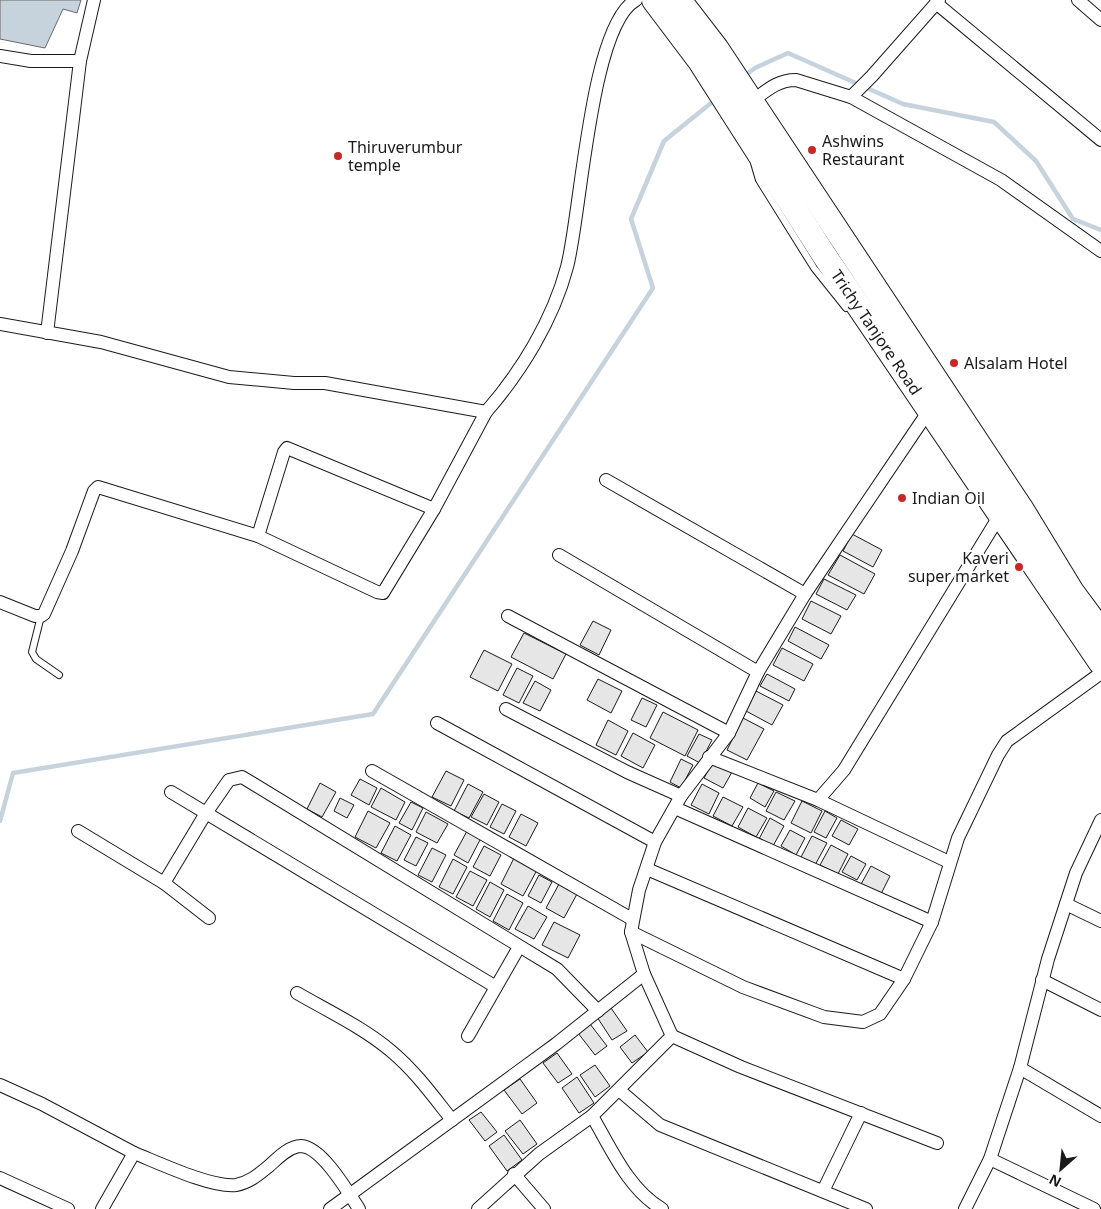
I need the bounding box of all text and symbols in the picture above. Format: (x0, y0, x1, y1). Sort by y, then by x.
place label: Ashwins Restaurant (822, 130, 904, 170)
place label: Thiruverumbur temple (348, 136, 463, 176)
marker: Ashwins Restaurant (806, 144, 818, 156)
marker: Thiruverumbur temple (332, 150, 344, 162)
street label: Trichy Tanjore Road (826, 265, 927, 399)
place label: Alsalam Hotel (964, 352, 1068, 374)
marker: Alsalam Hotel (948, 357, 960, 369)
place label: Indian Oil (912, 487, 985, 509)
marker: Indian Oil (896, 492, 908, 504)
place label: Kaveri super market (908, 547, 1009, 587)
marker: Kaveri super market (1013, 561, 1025, 573)
north arrow (1036, 1144, 1086, 1194)
text: N (1045, 1170, 1064, 1192)

